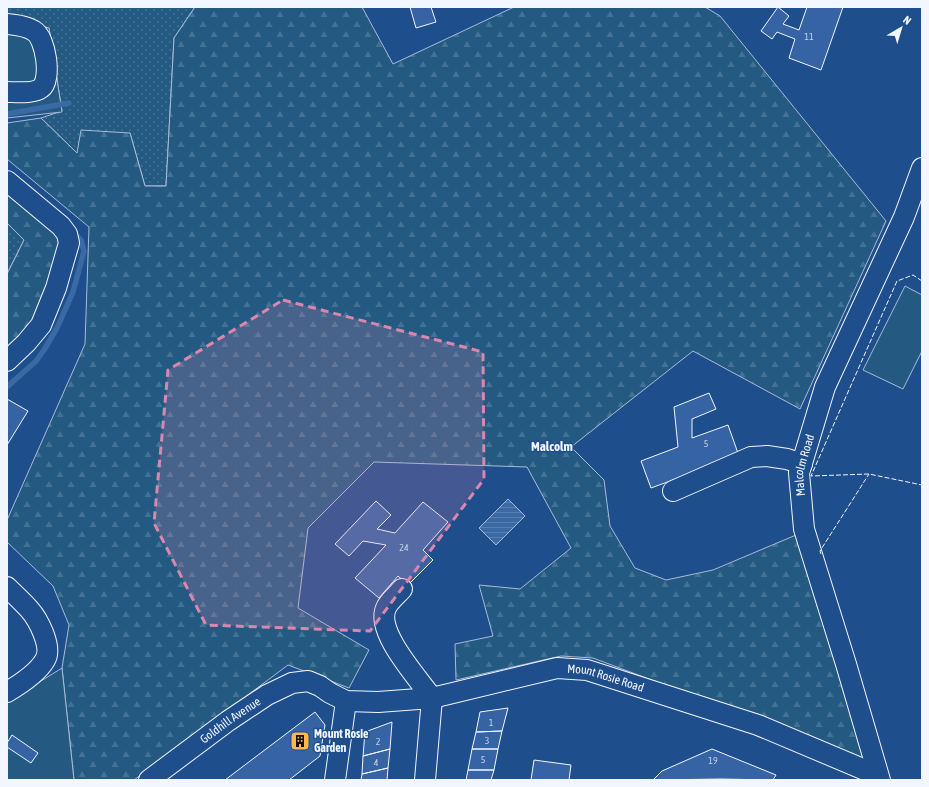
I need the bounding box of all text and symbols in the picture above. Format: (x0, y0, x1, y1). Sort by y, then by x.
north arrow (881, 8, 921, 48)
text: N (901, 13, 913, 27)
house number: 11 (804, 31, 814, 42)
street label: Malcolm Road (792, 433, 817, 497)
house number: 5 (704, 438, 709, 449)
district label: Malcolm (531, 439, 573, 454)
house number: 24 (399, 542, 409, 553)
street label: Mount Rosie Road (567, 662, 646, 695)
street label: Goldhill Avenue (197, 694, 263, 746)
house number: 1 (489, 717, 494, 728)
place label: Mount Rosie Garden (314, 727, 369, 755)
building icon: Mount Rosie Garden (289, 730, 311, 752)
house number: 3 (485, 735, 490, 746)
house number: 2 (376, 736, 381, 747)
house number: 5 (481, 754, 486, 765)
house number: 19 (708, 755, 718, 766)
house number: 4 (374, 757, 379, 768)

